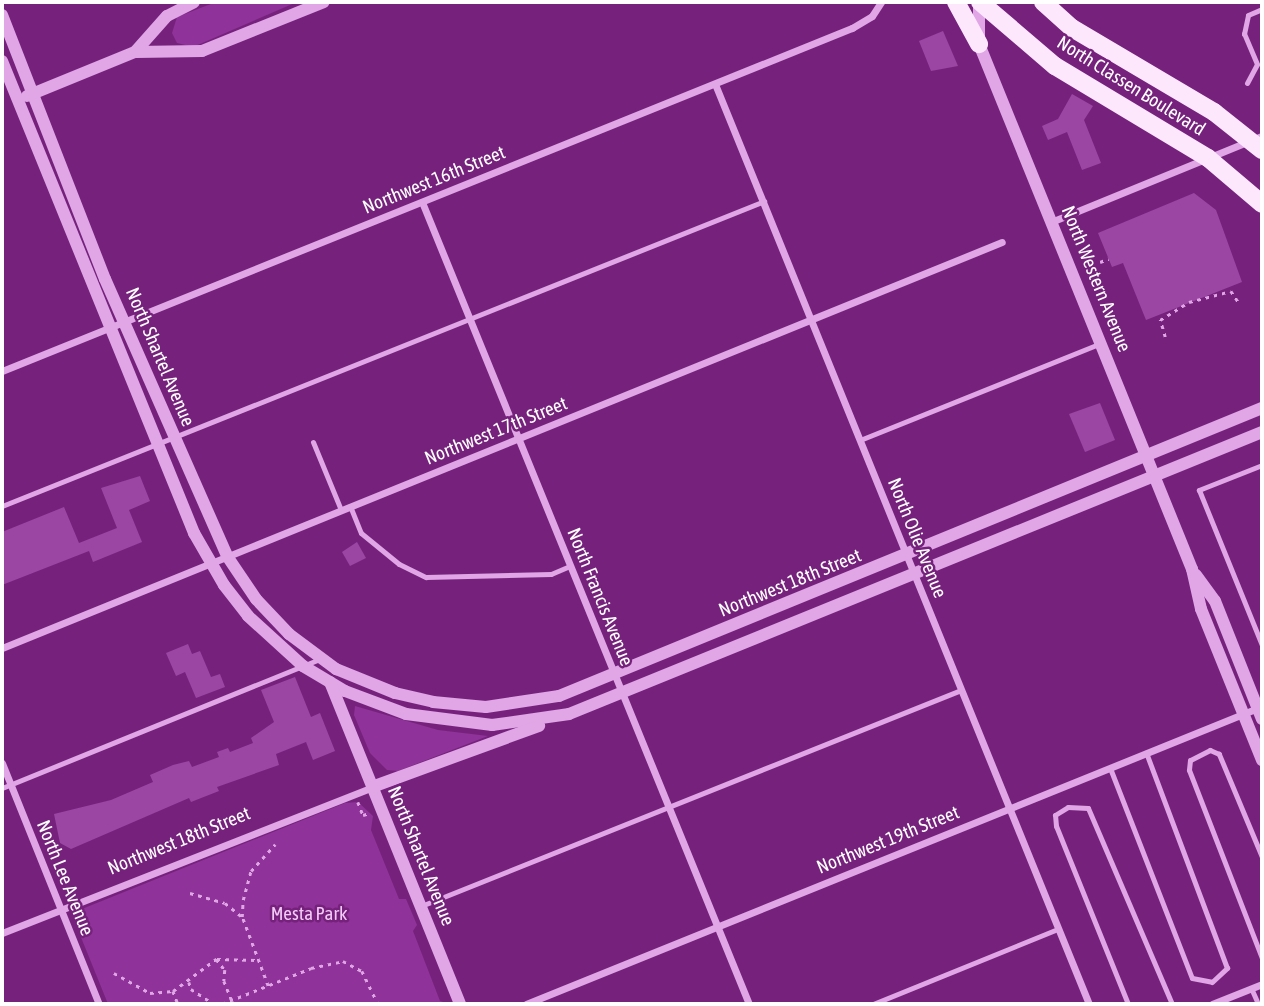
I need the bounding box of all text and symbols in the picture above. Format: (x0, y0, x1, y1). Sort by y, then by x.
street label: North Classen Boulevard (1053, 31, 1209, 141)
street label: Northwest 16th Street (359, 141, 509, 219)
street label: North Western Avenue (1056, 203, 1136, 355)
street label: North Shartel Avenue (121, 284, 199, 430)
street label: Northwest 17th Street (421, 392, 571, 470)
street label: North Olie Avenue (883, 475, 951, 601)
street label: North Francis Avenue (562, 525, 638, 669)
street label: Northwest 18th Street (715, 544, 865, 622)
street label: North Shartel Avenue (383, 783, 459, 929)
street label: Northwest 19th Street (813, 801, 963, 879)
street label: Northwest 18th Street (104, 802, 254, 880)
street label: North Lee Avenue (31, 817, 99, 939)
park label: Mesta Park (271, 903, 347, 925)

